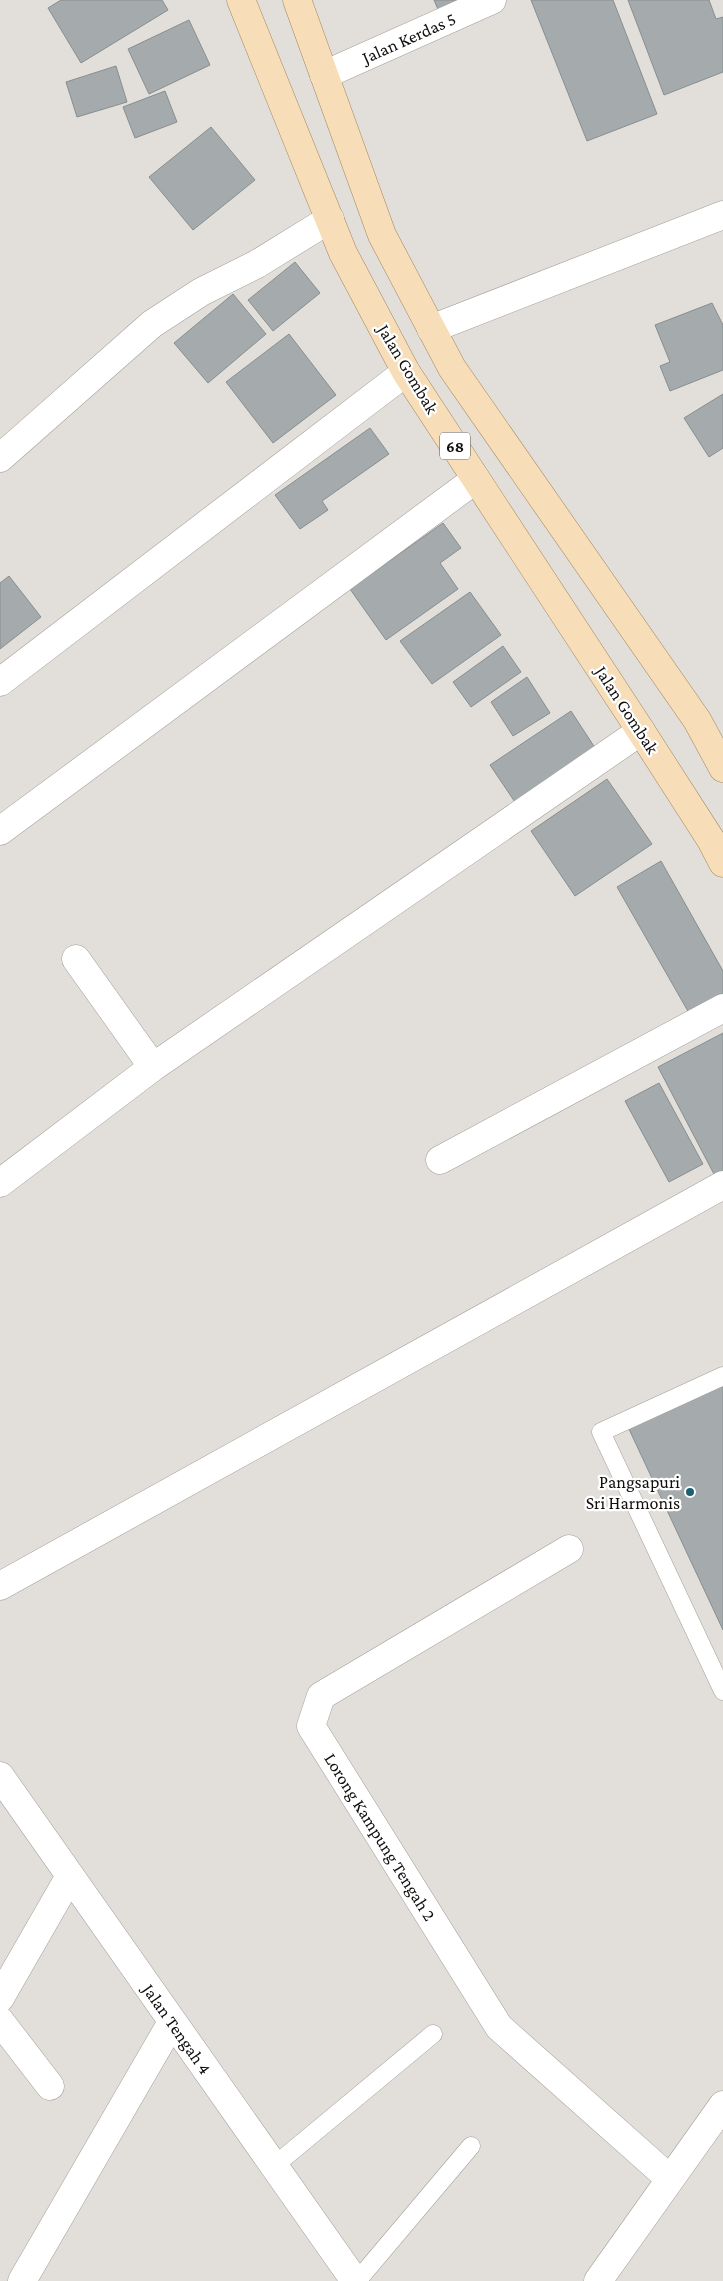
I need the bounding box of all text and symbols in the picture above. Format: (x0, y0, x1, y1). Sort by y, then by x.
street label: Jalan Kerdas 5 (357, 8, 459, 68)
street label: Jalan Gombak (372, 319, 443, 418)
road number: 68 (440, 432, 470, 460)
street label: Jalan Gombak (590, 661, 663, 758)
place label: Pangsapuri Sri Harmonis (586, 1472, 680, 1513)
marker: Pangsapuri Sri Harmonis (684, 1486, 696, 1498)
street label: Lorong Kampung Tengah 2 (320, 1750, 440, 1924)
street label: Jalan Tengah 4 (137, 1978, 215, 2078)

